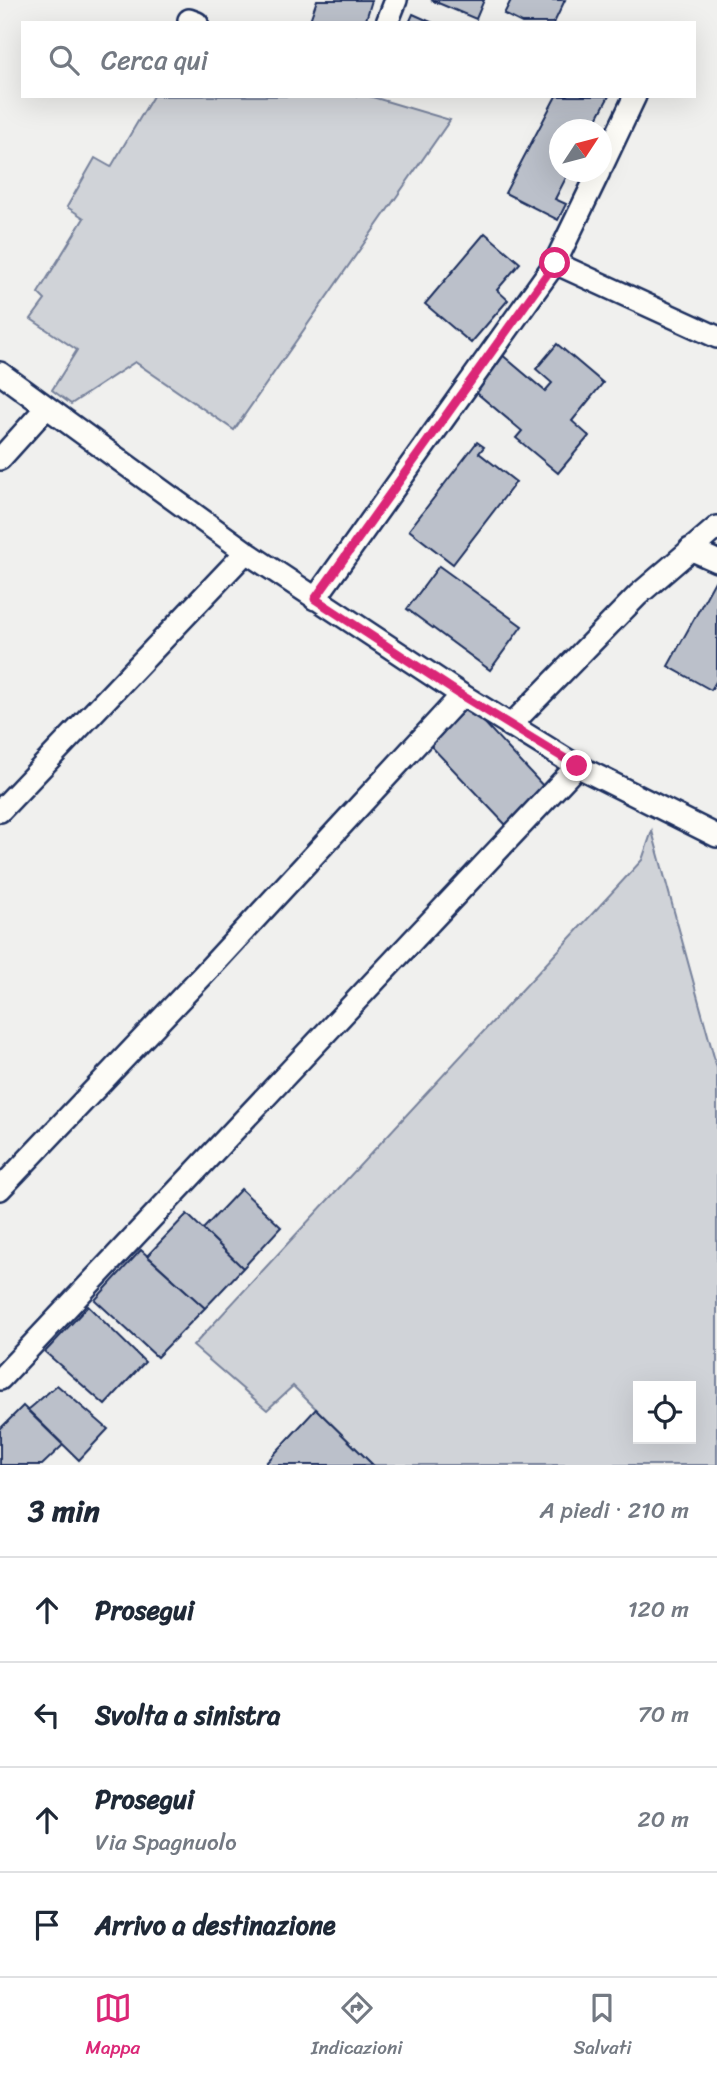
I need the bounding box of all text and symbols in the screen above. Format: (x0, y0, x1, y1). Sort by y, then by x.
search box (21, 21, 696, 98)
text: Cerca qui (101, 37, 208, 83)
icon: search (45, 41, 83, 79)
north arrow (549, 119, 612, 182)
route start (539, 247, 570, 278)
route end (561, 750, 592, 781)
map controls (633, 1381, 696, 1444)
button: locate (633, 1381, 696, 1444)
text: 3 min (28, 1484, 100, 1538)
text: A piedi · 210 m (540, 1490, 689, 1531)
text: Prosegui (95, 1587, 194, 1633)
text: 120 m (628, 1589, 689, 1630)
icon: ahead (28, 1591, 66, 1629)
text: Svolta a sinistra (95, 1692, 280, 1738)
text: 70 m (638, 1694, 689, 1735)
icon: left (28, 1696, 66, 1734)
text: Prosegui (95, 1776, 194, 1822)
text: 20 m (638, 1799, 689, 1840)
icon: ahead (28, 1801, 66, 1839)
text: Via Spagnuolo (95, 1822, 237, 1863)
text: Arrivo a destinazione (95, 1902, 336, 1948)
icon: arrive (28, 1906, 66, 1944)
tab: Mappa (85, 1989, 140, 2064)
tab: Indicazioni (311, 1989, 402, 2064)
tab: Salvati (573, 1989, 632, 2064)

